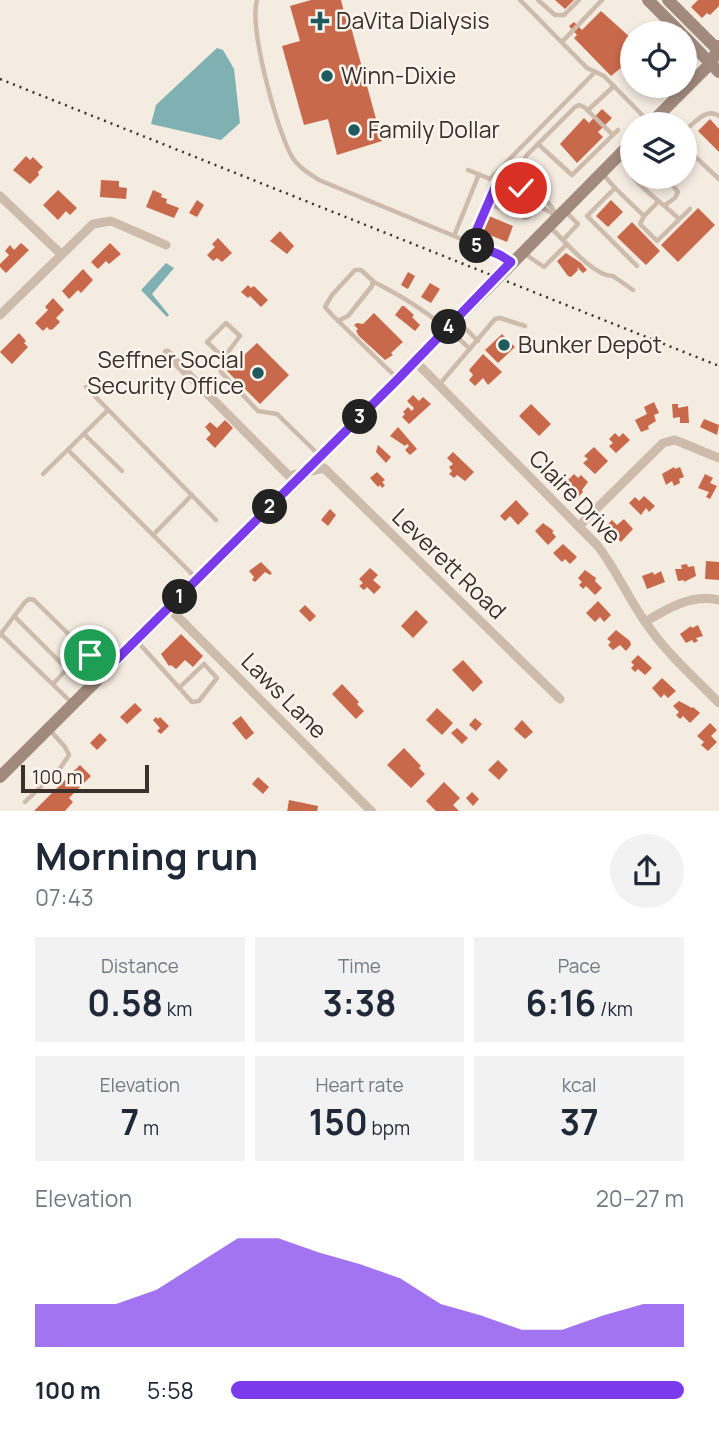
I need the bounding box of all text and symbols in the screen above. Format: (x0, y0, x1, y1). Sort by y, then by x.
place label: DaVita Dialysis (336, 4, 490, 36)
marker: DaVita Dialysis (310, 11, 330, 31)
map controls (620, 21, 697, 189)
button: locate (620, 21, 697, 98)
place label: Winn-Dixie (341, 59, 456, 91)
marker: Winn-Dixie (319, 68, 335, 84)
button: layers (620, 112, 697, 189)
place label: Family Dollar (368, 113, 500, 145)
marker: Family Dollar (346, 122, 362, 138)
pin (491, 158, 551, 218)
icon: check (502, 169, 540, 207)
pin: 5 (460, 229, 494, 264)
text: 5 (471, 232, 482, 258)
pin: 4 (432, 310, 466, 344)
text: 4 (443, 313, 454, 339)
place label: Bunker Depot (518, 328, 662, 360)
marker: Bunker Depot (496, 337, 512, 353)
place label: Seffner Social Security Office (87, 343, 244, 401)
marker: Seffner Social Security Office (250, 365, 266, 381)
pin: 3 (342, 400, 378, 434)
text: 3 (354, 403, 365, 429)
street label: Claire Drive (523, 442, 629, 551)
pin: 2 (252, 490, 288, 524)
text: 2 (264, 493, 275, 519)
street label: Leverett Road (386, 501, 514, 626)
pin: 1 (162, 580, 198, 614)
text: 1 (175, 583, 184, 609)
pin (60, 625, 120, 685)
icon: arrive (71, 636, 109, 674)
street label: Laws Lane (235, 645, 335, 745)
scale bar (21, 762, 149, 794)
text: 100 m (32, 764, 83, 790)
text: Morning run (35, 829, 258, 881)
button: share (610, 834, 684, 908)
text: 07:43 (35, 881, 94, 913)
text: Distance (101, 953, 179, 979)
text: Time (338, 953, 381, 979)
text: Pace (558, 953, 601, 979)
text: 0.58 (87, 979, 163, 1027)
text: 3:38 (322, 979, 397, 1027)
text: 6:16 (525, 979, 596, 1027)
text: km (163, 996, 192, 1022)
text: /km (596, 996, 633, 1022)
text: Elevation (100, 1072, 180, 1098)
text: Heart rate (315, 1072, 404, 1098)
text: kcal (562, 1072, 597, 1098)
text: 7 (121, 1098, 139, 1146)
text: 150 (309, 1098, 368, 1146)
text: 37 (560, 1098, 599, 1146)
text: m (139, 1115, 159, 1141)
text: bpm (368, 1115, 410, 1141)
text: Elevation (35, 1182, 132, 1214)
text: 20–27 m (596, 1182, 684, 1214)
text: 100 m (35, 1374, 101, 1406)
text: 5:58 (147, 1374, 194, 1406)

